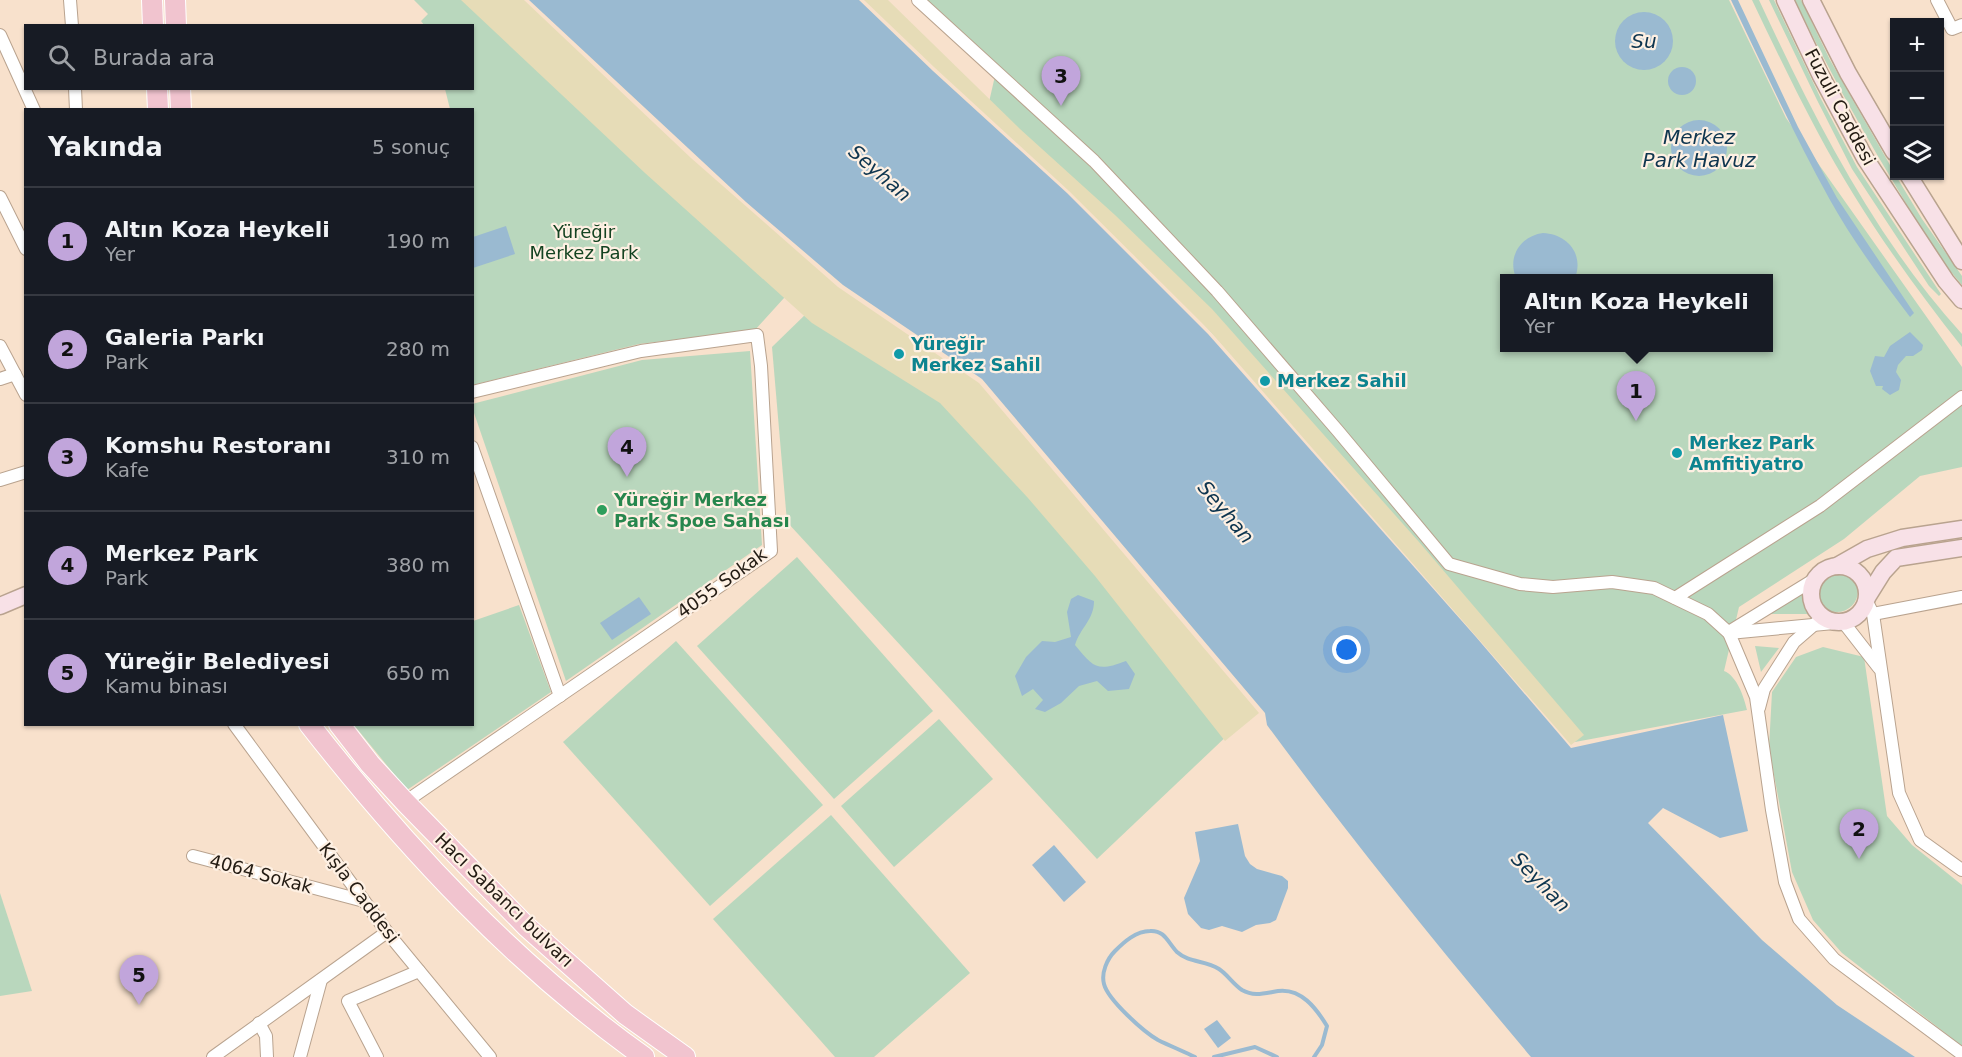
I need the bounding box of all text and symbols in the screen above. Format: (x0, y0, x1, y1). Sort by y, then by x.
map controls (1890, 18, 1944, 180)
button: + (1890, 18, 1944, 72)
search box (24, 24, 474, 90)
water label: Su (1631, 29, 1657, 53)
icon: search (45, 41, 78, 74)
text: Burada ara (93, 45, 215, 70)
street label: Fuzuli Caddesi (1801, 45, 1880, 169)
pin: 3 (1042, 57, 1080, 106)
button: − (1890, 72, 1944, 126)
water label: Merkez Park Havuz (1643, 125, 1756, 172)
button: layers (1890, 126, 1944, 180)
text: Yakında (48, 132, 163, 162)
text: 5 sonuç (372, 135, 450, 159)
water label: Seyhan (844, 140, 916, 206)
text: Altın Koza Heykeli (105, 217, 330, 242)
park label: Yüreğir Merkez Park (530, 221, 639, 263)
text: 1 (61, 229, 74, 253)
text: 190 m (386, 229, 450, 253)
text: Yer (105, 242, 135, 266)
popup (1500, 274, 1773, 352)
text: Altın Koza Heykeli (1524, 289, 1749, 314)
text: Yer (1524, 314, 1554, 338)
text: Galeria Parkı (105, 325, 265, 350)
place label: Yüreğir Merkez Sahil (910, 333, 1041, 375)
text: 2 (61, 337, 74, 361)
text: 280 m (386, 337, 450, 361)
marker: Yüreğir Merkez Sahil (892, 347, 906, 361)
text: Park (105, 350, 148, 374)
place label: Merkez Sahil (1277, 370, 1407, 391)
pin: 1 (1616, 372, 1656, 421)
marker: Merkez Sahil (1258, 374, 1272, 388)
pin: 4 (608, 428, 646, 477)
place label: Merkez Park Amfitiyatro (1689, 432, 1815, 474)
text: Komshu Restoranı (105, 433, 331, 458)
text: 3 (61, 445, 74, 469)
text: 310 m (386, 445, 450, 469)
marker: Merkez Park Amfitiyatro (1670, 446, 1684, 460)
text: Kafe (105, 458, 149, 482)
water label: Seyhan (1193, 476, 1259, 548)
place label: Yüreğir Merkez Park Spoe Sahası (613, 489, 790, 531)
marker: Yüreğir Merkez Park Spoe Sahası (595, 503, 609, 517)
text: Merkez Park (105, 541, 258, 566)
street label: 4055 Sokak (673, 543, 771, 622)
text: 4 (61, 553, 74, 577)
text: 380 m (386, 553, 450, 577)
text: Park (105, 566, 148, 590)
your location (1332, 635, 1361, 664)
text: Yüreğir Belediyesi (105, 649, 330, 674)
text: 5 (61, 661, 74, 685)
text: 650 m (386, 661, 450, 685)
text: Kamu binası (105, 674, 228, 698)
pin: 2 (1840, 810, 1878, 859)
street label: Hacı Sabancı bulvarı (431, 828, 578, 971)
street label: Kışla Caddesi (315, 839, 404, 947)
water label: Seyhan (1507, 847, 1575, 917)
street label: 4064 Sokak (207, 850, 315, 897)
pin: 5 (120, 956, 158, 1005)

